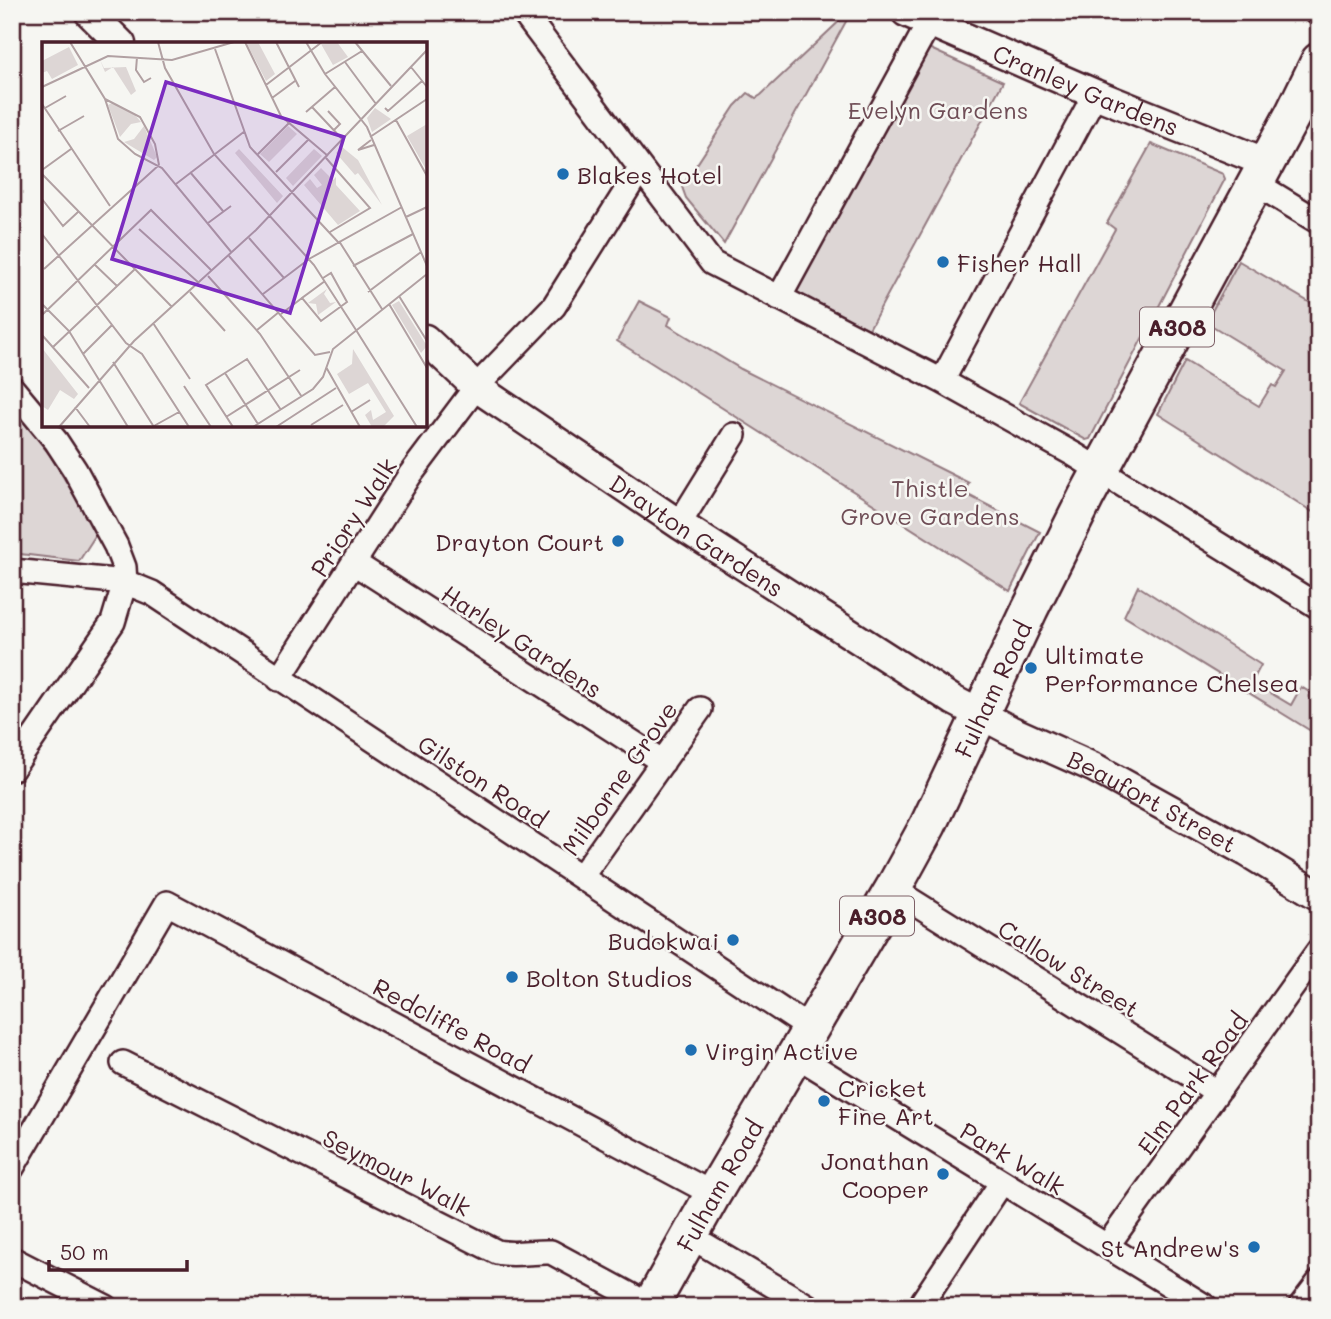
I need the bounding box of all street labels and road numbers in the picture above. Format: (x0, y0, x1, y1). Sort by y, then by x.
street label: Cranley Gardens (989, 36, 1184, 142)
road number: A308 (1140, 308, 1214, 346)
street label: Priory Walk (303, 452, 403, 582)
street label: Drayton Gardens (604, 467, 790, 603)
street label: Harley Gardens (436, 578, 608, 704)
street label: Fulham Road (947, 615, 1038, 762)
street label: Milborne Grove (554, 695, 684, 861)
street label: Gilston Road (412, 728, 554, 834)
street label: Beaufort Street (1063, 742, 1243, 859)
road number: A308 (840, 897, 914, 936)
street label: Callow Street (992, 912, 1146, 1024)
street label: Redcliffe Road (368, 970, 536, 1080)
street label: Elm Park Road (1130, 1006, 1254, 1160)
street label: Fulham Road (669, 1113, 769, 1257)
street label: Park Walk (955, 1115, 1071, 1201)
street label: Seymour Walk (318, 1121, 476, 1223)

